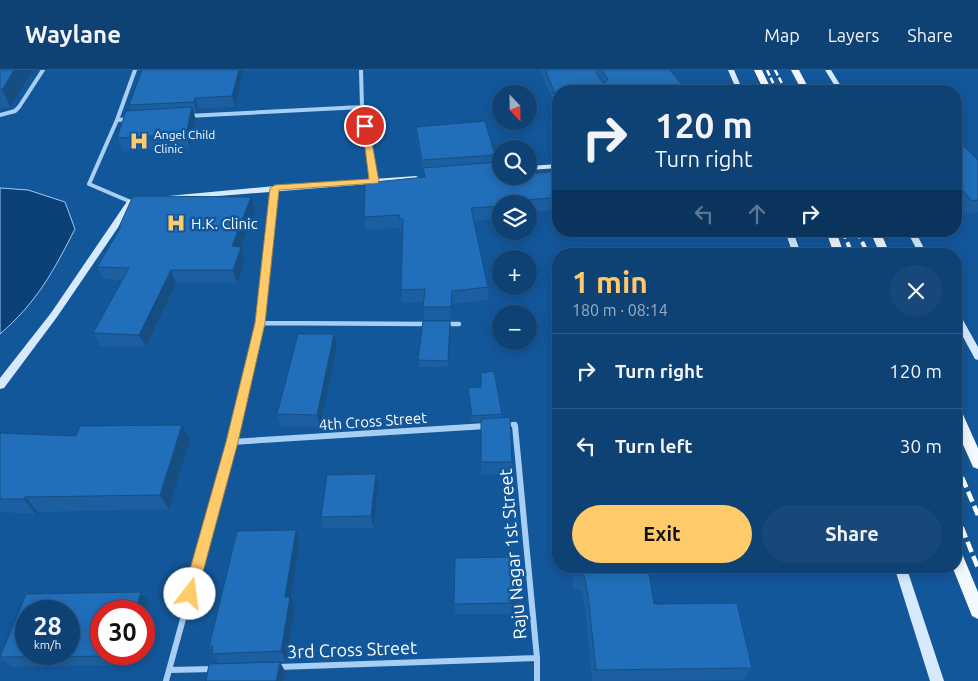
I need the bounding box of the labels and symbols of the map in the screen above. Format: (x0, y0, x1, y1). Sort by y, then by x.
north arrow (492, 85, 538, 130)
pin (344, 105, 386, 147)
place label: Angel Child Clinic (154, 128, 215, 155)
hospital icon: Angel Child Clinic (128, 130, 150, 152)
hospital icon: H.K. Clinic (165, 212, 187, 234)
place label: H.K. Clinic (191, 215, 258, 232)
street label: 4th Cross Street (318, 409, 428, 433)
street label: Raju Nagar 1st Street (495, 468, 529, 640)
position arrow (163, 567, 215, 619)
speed limit sign: 30 (90, 600, 155, 665)
street label: 3rd Cross Street (287, 637, 417, 661)

